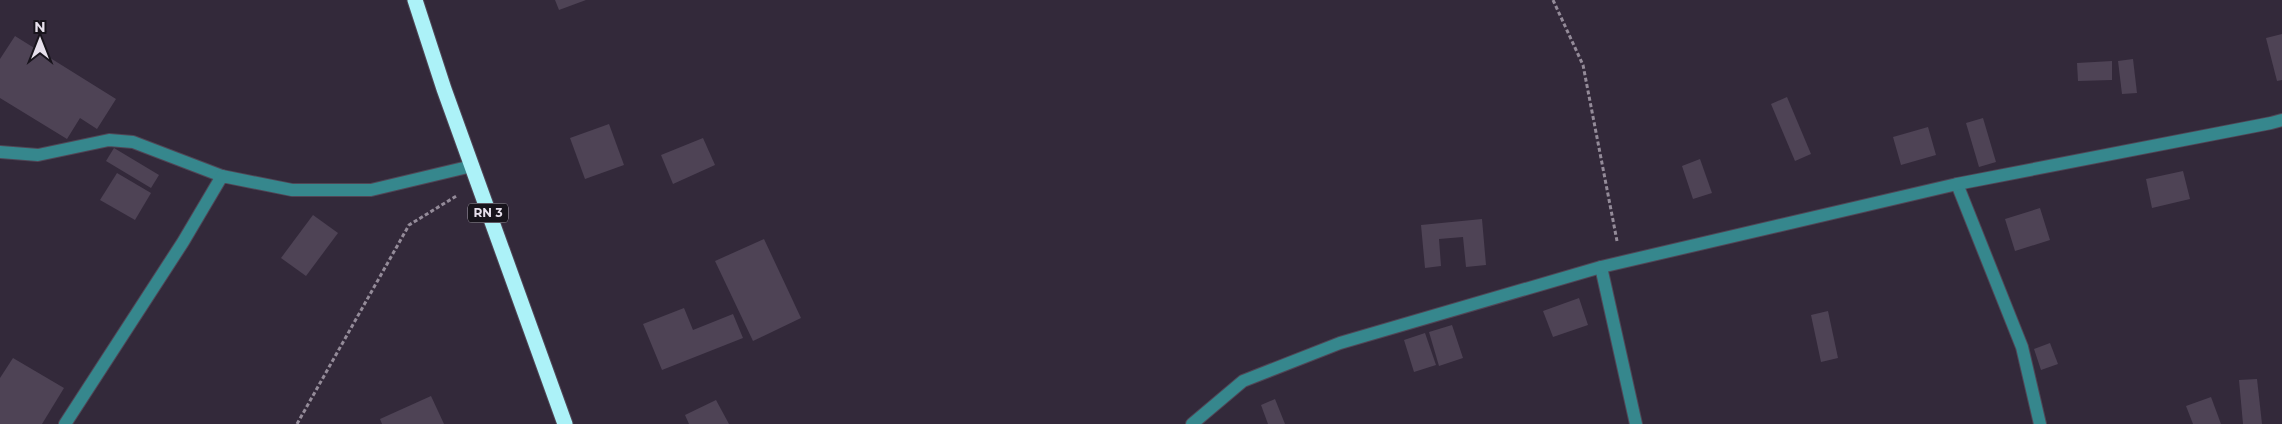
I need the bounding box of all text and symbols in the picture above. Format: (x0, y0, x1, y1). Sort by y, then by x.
north arrow (15, 15, 65, 65)
text: N (34, 18, 46, 36)
road number: RN 3 (468, 204, 508, 222)

